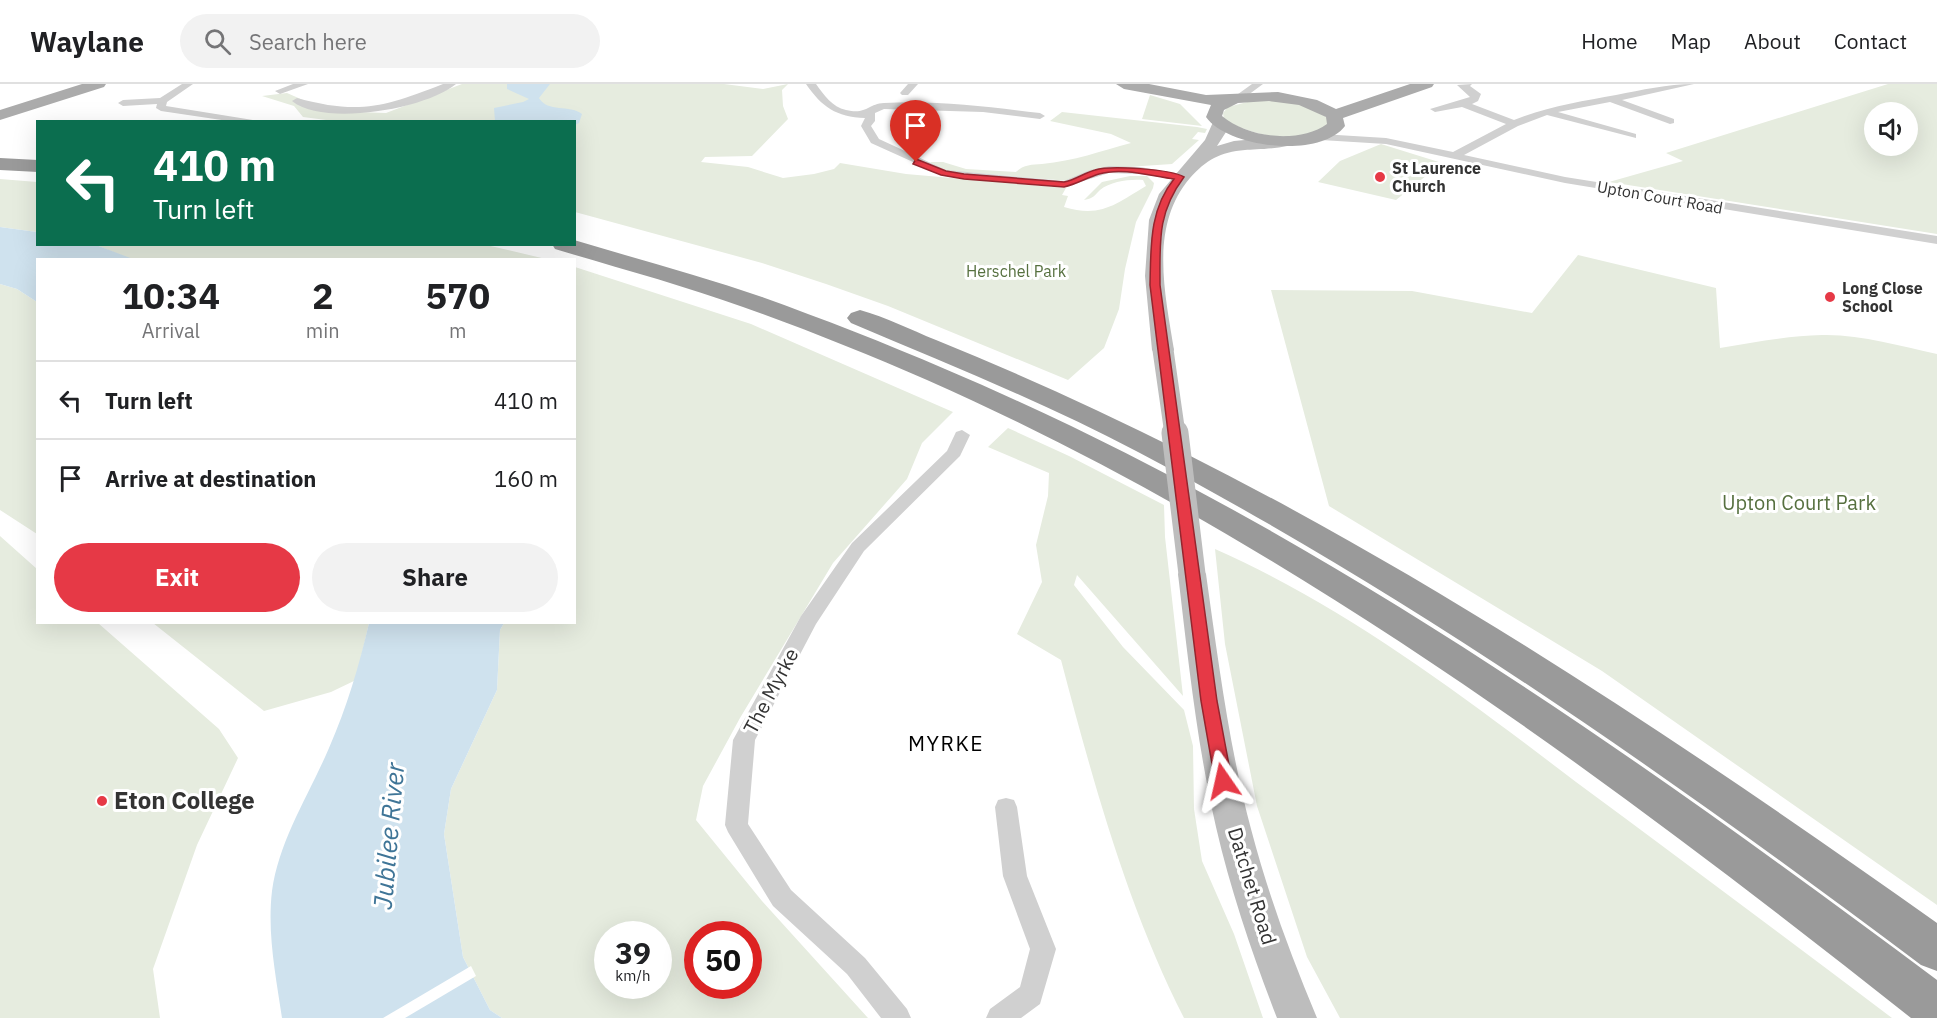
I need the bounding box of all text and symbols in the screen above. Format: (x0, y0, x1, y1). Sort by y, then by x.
search box (180, 14, 600, 68)
text: Waylane (30, 23, 144, 60)
icon: search (201, 25, 234, 58)
text: Search here (249, 27, 367, 56)
text: Home (1581, 27, 1638, 55)
text: Map (1671, 27, 1711, 55)
text: About (1744, 27, 1801, 55)
text: Contact (1834, 27, 1907, 55)
pin (890, 100, 941, 162)
map controls (1864, 102, 1918, 156)
button: sound (1864, 102, 1918, 156)
icon: arrive (899, 109, 932, 142)
text: 410 m (153, 138, 276, 193)
icon: left (54, 144, 132, 222)
place label: St Laurence Church (1392, 158, 1481, 196)
marker: St Laurence Church (1373, 170, 1387, 184)
street label: Upton Court Road (1595, 176, 1725, 218)
text: Turn left (153, 191, 254, 226)
park label: Herschel Park (966, 261, 1067, 281)
text: 10:34 (122, 272, 220, 319)
text: 2 (312, 272, 334, 319)
text: 570 (425, 272, 490, 319)
place label: Long Close School (1842, 278, 1923, 316)
marker: Long Close School (1823, 290, 1837, 304)
text: Arrival (142, 317, 200, 344)
text: min (306, 317, 340, 344)
text: m (449, 317, 467, 344)
icon: left (54, 384, 87, 417)
text: Turn left (105, 386, 193, 415)
text: 410 m (494, 386, 558, 415)
icon: arrive (54, 462, 87, 495)
text: Arrive at destination (105, 464, 316, 493)
text: 160 m (494, 464, 558, 493)
park label: Upton Court Park (1722, 489, 1876, 516)
button: Exit (54, 543, 300, 612)
button: Share (312, 543, 558, 612)
street label: The Myrke (737, 643, 804, 738)
district label: MYRKE (908, 729, 984, 757)
position arrow (1191, 749, 1255, 813)
water label: Jubilee River (365, 760, 411, 911)
place label: Eton College (114, 784, 255, 816)
marker: Eton College (95, 794, 109, 808)
street label: Datchet Road (1222, 824, 1283, 948)
speed limit sign: 50 (684, 921, 762, 999)
text: 39 (615, 933, 651, 972)
text: km/h (615, 966, 651, 985)

